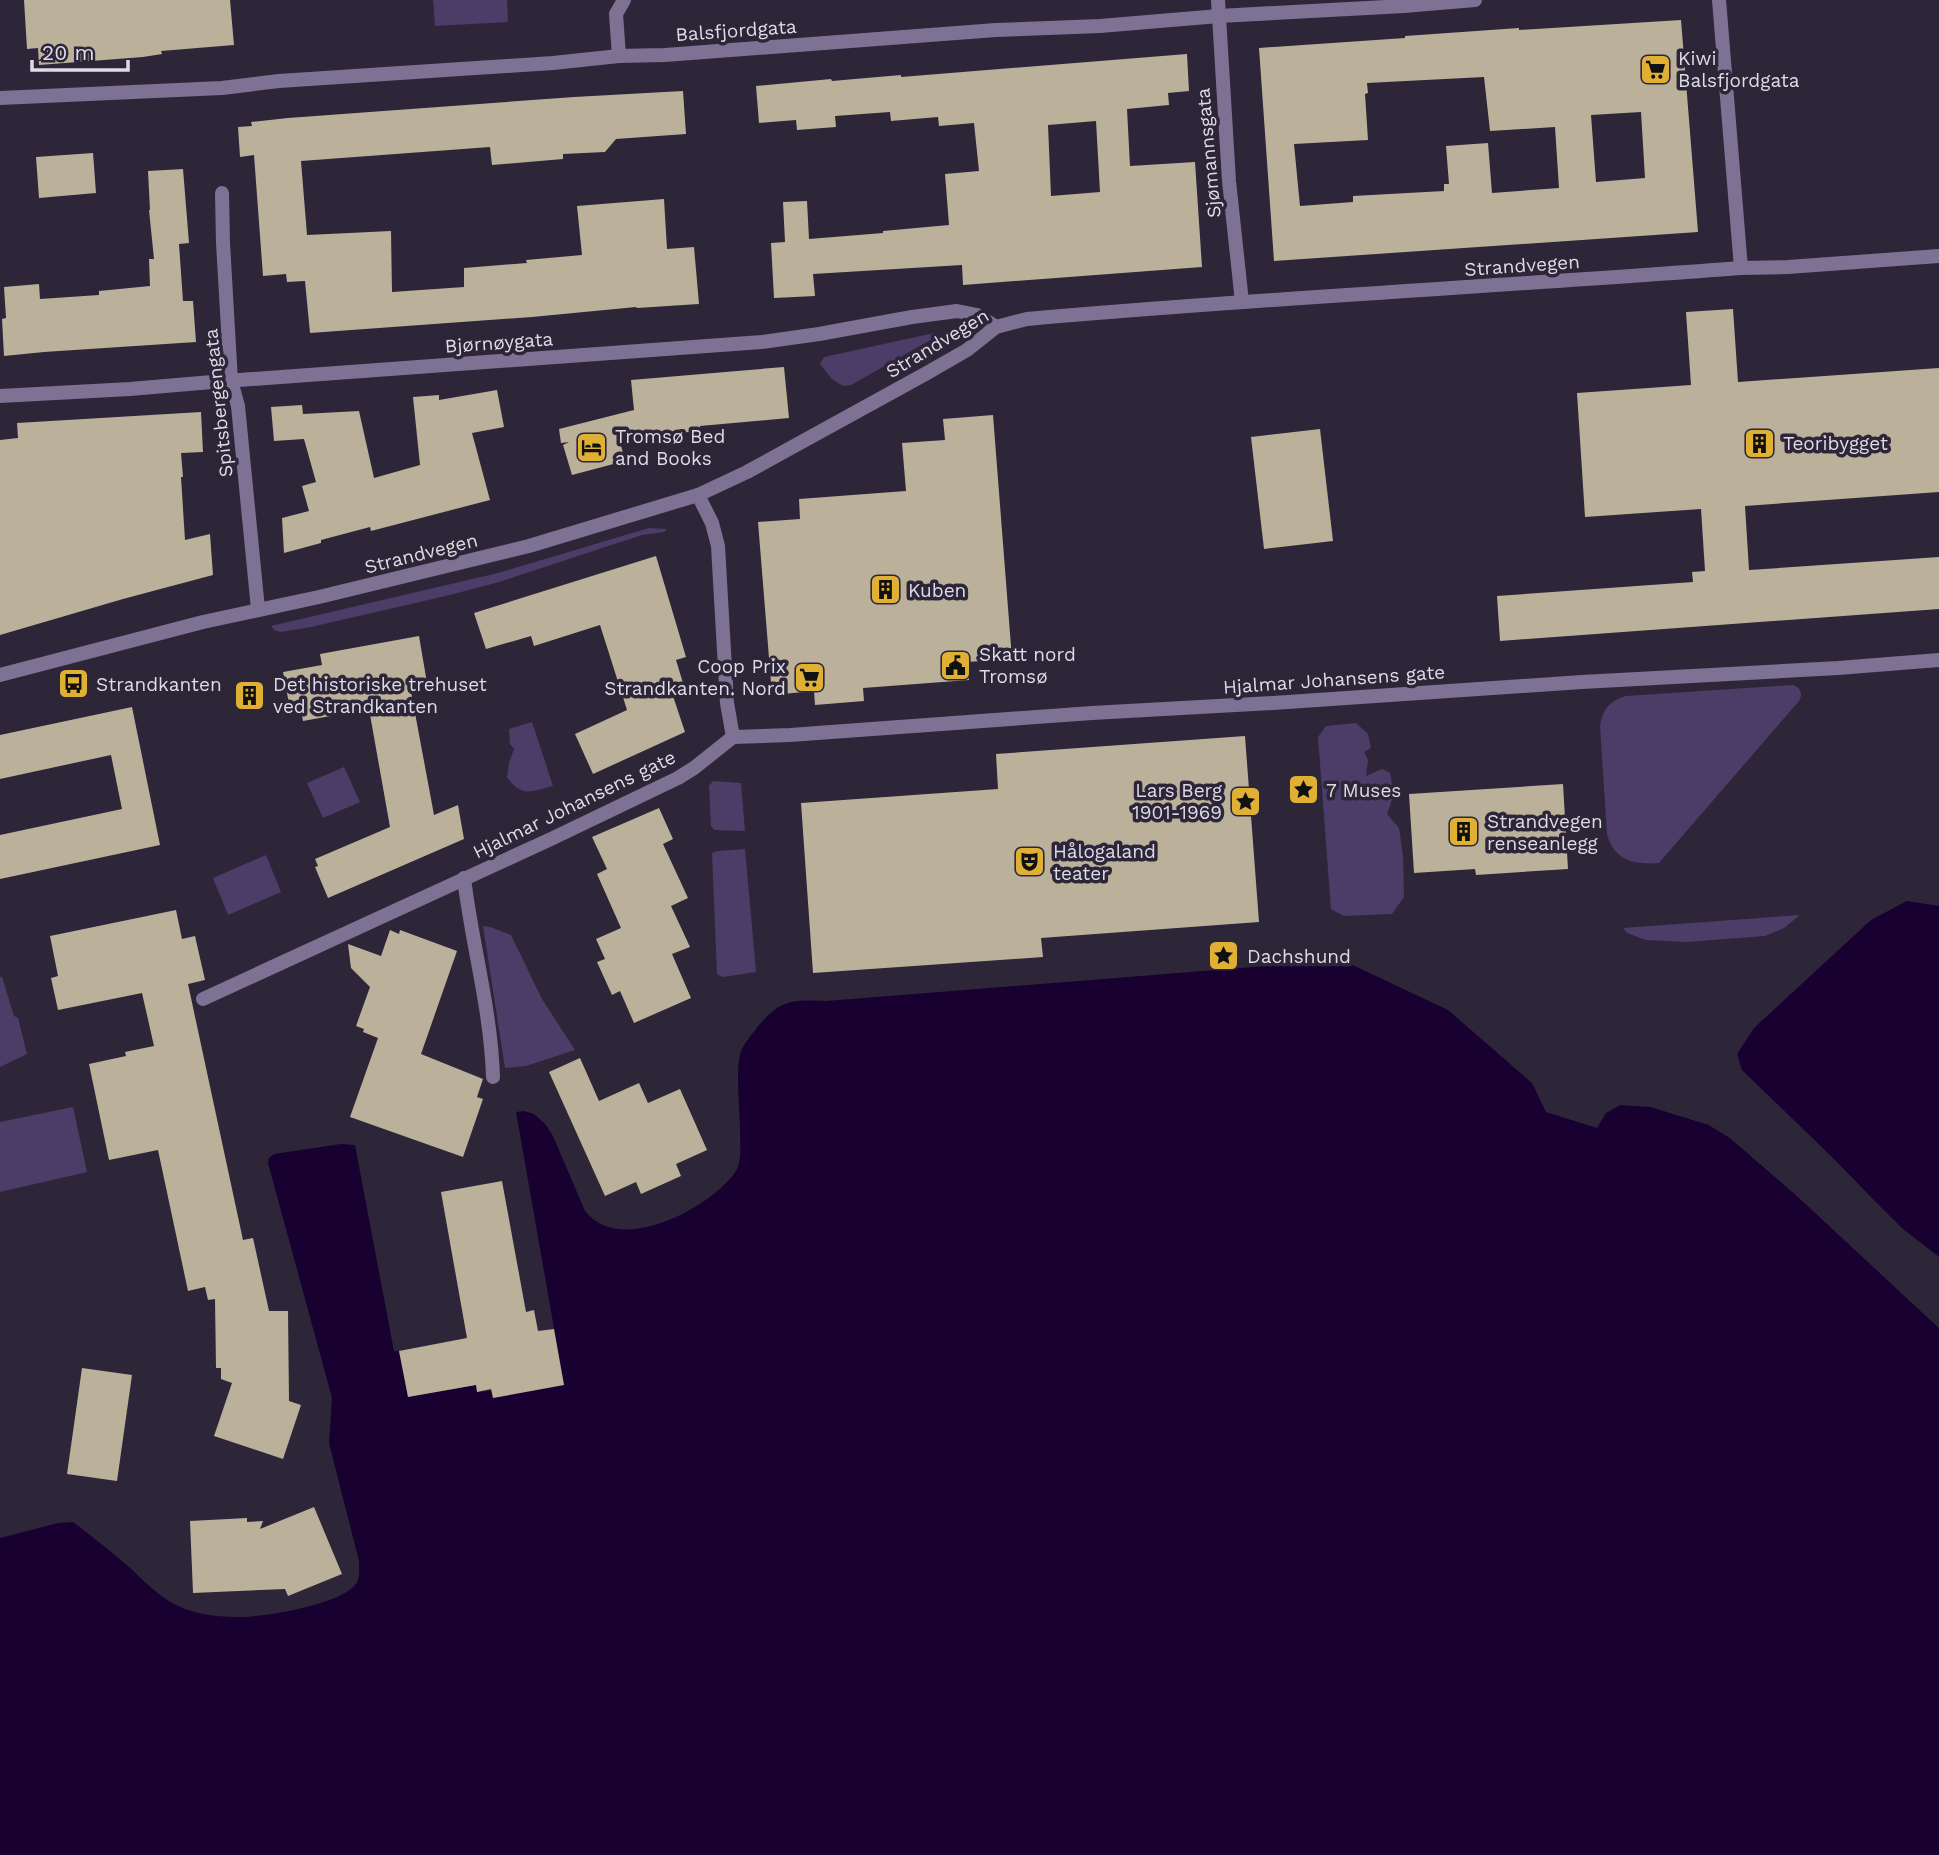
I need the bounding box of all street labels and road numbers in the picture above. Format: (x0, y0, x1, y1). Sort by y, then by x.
street label: Balsfjordgata (675, 15, 798, 46)
street label: Sjømannsgata (1191, 87, 1226, 219)
street label: Strandvegen (1464, 250, 1581, 281)
street label: Strandvegen (882, 304, 993, 383)
street label: Spitsbergengata (199, 327, 238, 478)
street label: Bjørnøygata (444, 327, 554, 358)
street label: Strandvegen (362, 528, 480, 579)
street label: Hjalmar Johansens gate (1222, 660, 1446, 699)
street label: Hjalmar Johansens gate (469, 745, 679, 864)

